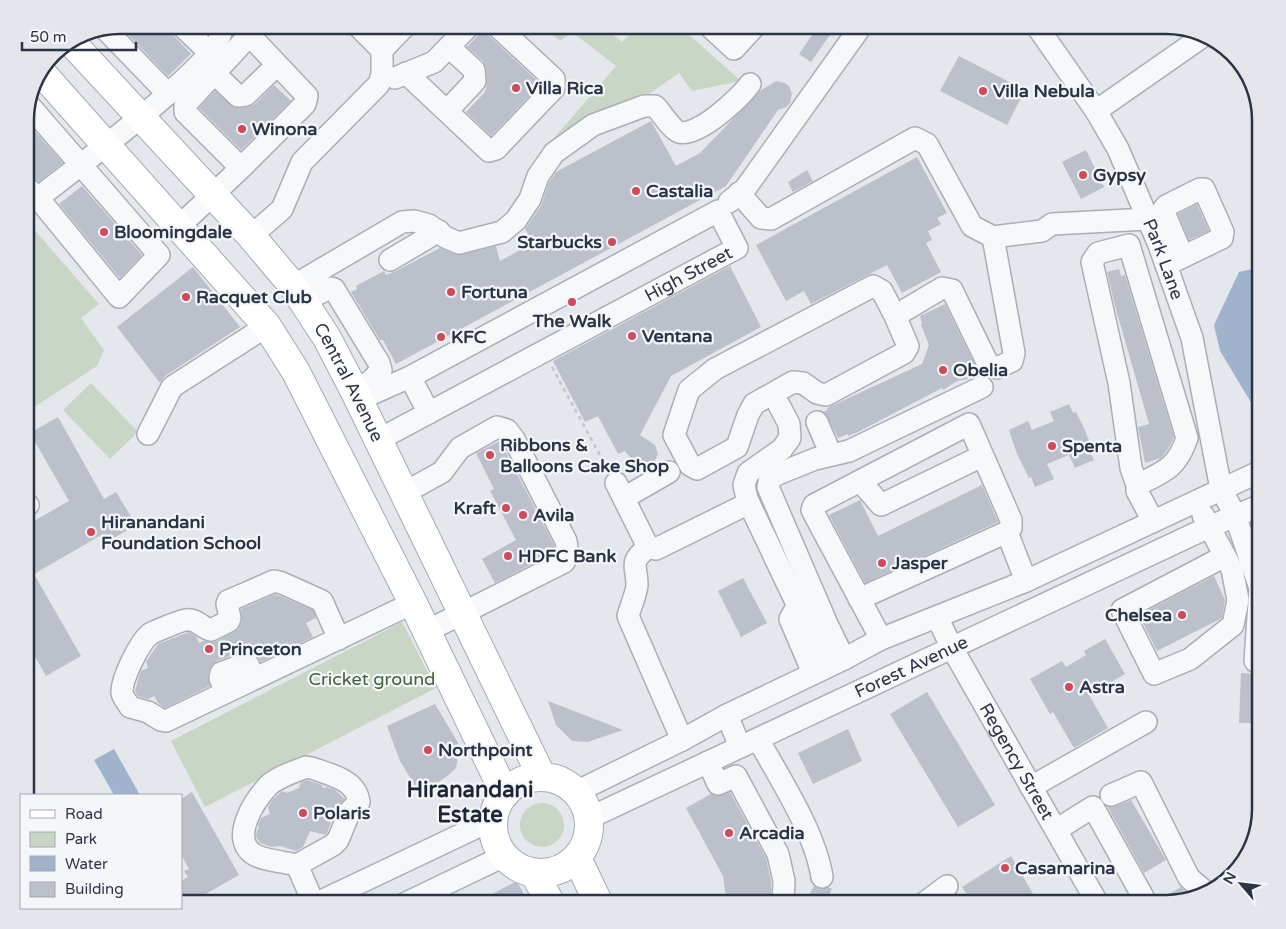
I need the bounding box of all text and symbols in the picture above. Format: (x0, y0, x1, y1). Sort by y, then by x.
scale bar (22, 20, 136, 52)
text: 50 m (30, 28, 67, 46)
place label: Villa Rica (526, 77, 604, 99)
place label: Villa Nebula (993, 80, 1095, 102)
marker: Villa Rica (510, 82, 522, 94)
marker: Villa Nebula (977, 85, 989, 97)
place label: Winona (252, 118, 317, 140)
marker: Winona (236, 123, 248, 135)
place label: Gypsy (1093, 164, 1146, 186)
marker: Gypsy (1077, 169, 1089, 181)
place label: Castalia (646, 180, 713, 202)
marker: Castalia (630, 185, 642, 197)
street label: Park Lane (1138, 215, 1189, 303)
place label: Bloomingdale (114, 221, 232, 243)
marker: Bloomingdale (98, 226, 110, 238)
place label: Starbucks (517, 231, 602, 253)
marker: Starbucks (606, 236, 618, 248)
street label: High Street (641, 242, 736, 306)
place label: Fortuna (461, 281, 528, 303)
place label: Racquet Club (196, 286, 312, 308)
marker: Fortuna (445, 286, 457, 298)
marker: Racquet Club (180, 291, 192, 303)
marker: The Walk (566, 296, 578, 308)
place label: The Walk (532, 310, 611, 332)
street label: Central Avenue (309, 319, 388, 445)
place label: Ventana (642, 325, 713, 347)
place label: KFC (451, 326, 487, 348)
marker: Ventana (626, 330, 638, 342)
marker: KFC (435, 331, 447, 343)
place label: Obelia (953, 359, 1008, 381)
marker: Obelia (937, 364, 949, 376)
place label: Ribbons & Balloons Cake Shop (500, 434, 669, 477)
place label: Spenta (1062, 435, 1122, 457)
marker: Spenta (1046, 440, 1058, 452)
marker: Ribbons & Balloons Cake Shop (484, 449, 496, 461)
place label: Kraft (454, 497, 496, 519)
marker: Kraft (500, 502, 512, 514)
place label: Avila (533, 504, 574, 526)
marker: Avila (517, 509, 529, 521)
place label: Hiranandani Foundation School (101, 511, 261, 554)
marker: Hiranandani Foundation School (85, 526, 97, 538)
place label: HDFC Bank (518, 545, 616, 567)
marker: HDFC Bank (502, 550, 514, 562)
place label: Jasper (891, 552, 949, 574)
marker: Jasper (876, 557, 888, 569)
place label: Chelsea (1105, 604, 1172, 626)
marker: Chelsea (1176, 609, 1188, 621)
street label: Forest Avenue (851, 631, 971, 703)
place label: Princeton (219, 638, 302, 660)
marker: Princeton (203, 643, 215, 655)
park label: Cricket ground (309, 668, 435, 690)
place label: Astra (1079, 676, 1125, 698)
marker: Astra (1063, 681, 1075, 693)
street label: Regency Street (975, 699, 1059, 824)
place label: Northpoint (438, 739, 532, 761)
marker: Northpoint (422, 744, 434, 756)
district label: Hiranandani Estate (407, 777, 533, 828)
legend (20, 794, 182, 909)
place label: Polaris (313, 802, 371, 824)
text: Road (65, 805, 103, 823)
marker: Polaris (297, 807, 309, 819)
place label: Arcadia (739, 822, 805, 844)
marker: Arcadia (723, 827, 735, 839)
text: Park (65, 830, 97, 848)
text: Water (65, 855, 108, 873)
place label: Casamarina (1015, 857, 1115, 879)
north arrow (1216, 859, 1266, 909)
marker: Casamarina (999, 862, 1011, 874)
text: N (1220, 869, 1240, 887)
text: Building (65, 880, 124, 898)

